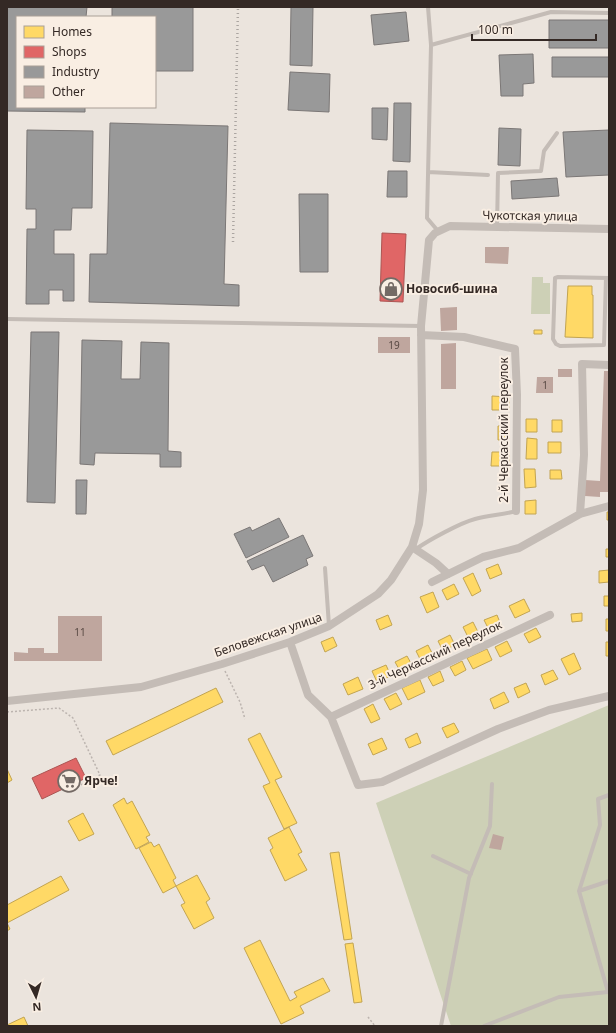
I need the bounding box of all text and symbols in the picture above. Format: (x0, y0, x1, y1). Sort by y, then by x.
legend (16, 16, 156, 108)
scale bar (472, 16, 596, 42)
text: 100 m (478, 21, 513, 38)
text: Homes (52, 23, 92, 40)
text: Shops (52, 43, 87, 60)
text: Industry (52, 63, 100, 80)
text: Other (52, 83, 85, 100)
street label: Чукотская улица (482, 206, 578, 225)
shop icon: Новосиб-шина (378, 276, 404, 302)
place label: Новосиб-шина (406, 280, 498, 297)
house number: 19 (388, 338, 400, 352)
street label: 2-й Черкасский переулок (495, 357, 512, 503)
house number: 1 (542, 378, 548, 392)
street label: Беловежская улица (212, 608, 324, 661)
street label: 3-й Черкасский переулок (365, 616, 505, 693)
house number: 11 (74, 625, 86, 639)
supermarket icon: Ярче! (56, 768, 82, 794)
place label: Ярче! (84, 772, 118, 789)
north arrow (16, 977, 56, 1017)
text: N (32, 1000, 42, 1015)

